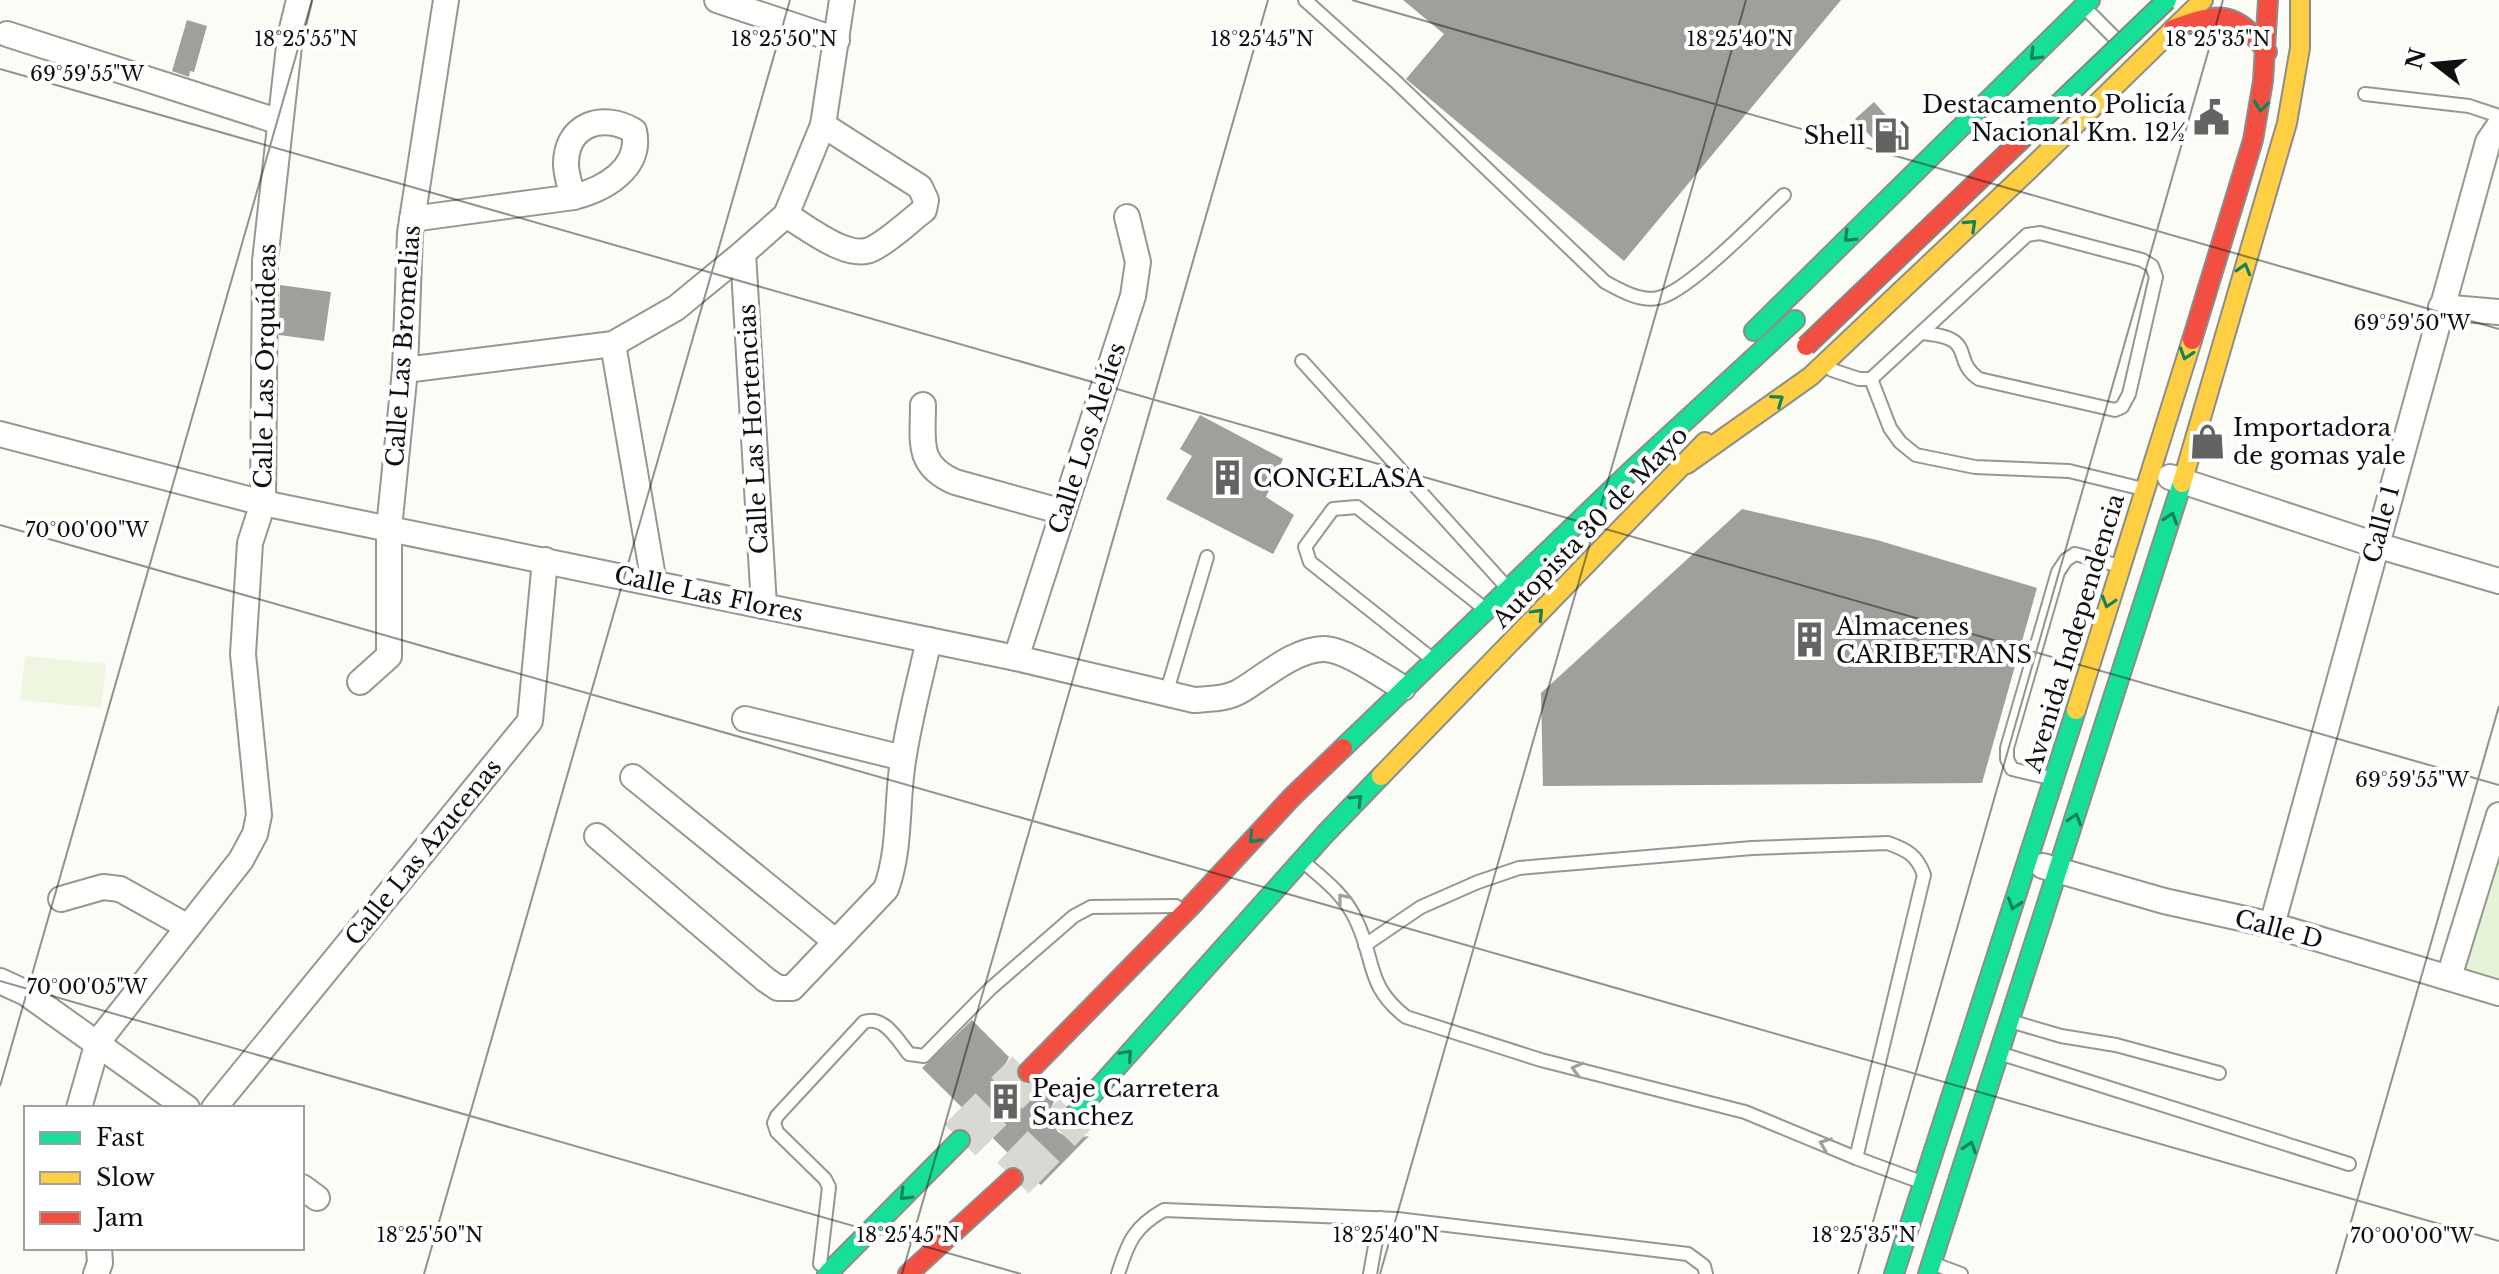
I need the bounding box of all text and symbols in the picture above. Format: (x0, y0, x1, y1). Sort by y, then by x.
north arrow (2395, 24, 2475, 104)
text: 18°25'55"N (254, 27, 358, 51)
text: 18°25'50"N (731, 27, 837, 51)
text: 18°25'45"N (1210, 27, 1314, 51)
text: 18°25'40"N (1687, 27, 1793, 51)
text: 18°25'35"N (2166, 27, 2271, 51)
text: N (2400, 45, 2432, 72)
one-way arrow (2030, 46, 2044, 60)
text: 69°59'55"W (30, 62, 144, 86)
place label: Destacamento Policía Nacional Km. 12½ (1922, 90, 2187, 147)
public building icon: Destacamento Policía Nacional Km. 12½ (2193, 99, 2231, 137)
one-way arrow (2252, 100, 2269, 113)
fuel station icon: Shell (1872, 116, 1910, 154)
place label: Shell (1804, 121, 1865, 150)
one-way arrow (1961, 221, 1976, 235)
street label: Calle Las Bromelias (380, 224, 426, 468)
one-way arrow (1844, 228, 1858, 242)
street label: Calle Las Orquídeas (248, 243, 282, 489)
one-way arrow (2235, 262, 2252, 276)
street label: Calle Las Hortencias (732, 303, 774, 555)
text: 69°59'50"W (2354, 311, 2471, 335)
street label: Calle Los Alelíes (1042, 339, 1132, 537)
one-way arrow (2179, 347, 2195, 361)
one-way arrow (1769, 395, 1784, 409)
place label: Importadora de gomas yale (2233, 413, 2406, 470)
street label: Autopista 30 de Mayo (1486, 420, 1694, 634)
shop icon: Importadora de gomas yale (2188, 422, 2226, 460)
building icon: CONGELASA (1208, 459, 1246, 497)
place label: CONGELASA (1253, 464, 1424, 493)
street label: Calle 1 (2357, 482, 2405, 566)
street label: Avenida Independencia (2017, 490, 2130, 777)
one-way arrow (2162, 512, 2178, 525)
text: 70°00'00"W (25, 518, 149, 542)
street label: Calle Las Flores (612, 560, 806, 628)
one-way arrow (2101, 595, 2117, 609)
one-way arrow (1529, 608, 1543, 623)
place label: Almacenes CARIBETRANS (1835, 612, 2032, 669)
building icon: Almacenes CARIBETRANS (1791, 621, 1829, 659)
street label: Calle Las Azucenas (339, 753, 507, 951)
text: 69°59'55"W (2355, 768, 2469, 792)
one-way arrow (1348, 795, 1363, 809)
one-way arrow (2065, 813, 2081, 827)
one-way arrow (1248, 829, 1263, 843)
one-way arrow (1338, 893, 1352, 908)
one-way arrow (2007, 897, 2023, 910)
street label: Calle D (2232, 903, 2326, 955)
text: 70°00'05"W (27, 975, 148, 999)
one-way arrow (1117, 1050, 1131, 1065)
one-way arrow (1570, 1062, 1584, 1079)
place label: Peaje Carretera Sanchez (1032, 1074, 1220, 1131)
building icon: Peaje Carretera Sanchez (987, 1083, 1025, 1121)
legend (24, 1106, 304, 1250)
text: Fast (96, 1123, 144, 1152)
one-way arrow (1819, 1137, 1833, 1153)
one-way arrow (1961, 1140, 1977, 1154)
text: Slow (96, 1163, 155, 1192)
one-way arrow (900, 1186, 914, 1200)
text: Jam (93, 1203, 144, 1232)
text: 18°25'50"N (377, 1223, 483, 1247)
text: 18°25'45"N (856, 1223, 960, 1247)
text: 18°25'40"N (1333, 1223, 1439, 1247)
text: 18°25'35"N (1812, 1223, 1917, 1247)
text: 70°00'00"W (2350, 1224, 2474, 1248)

